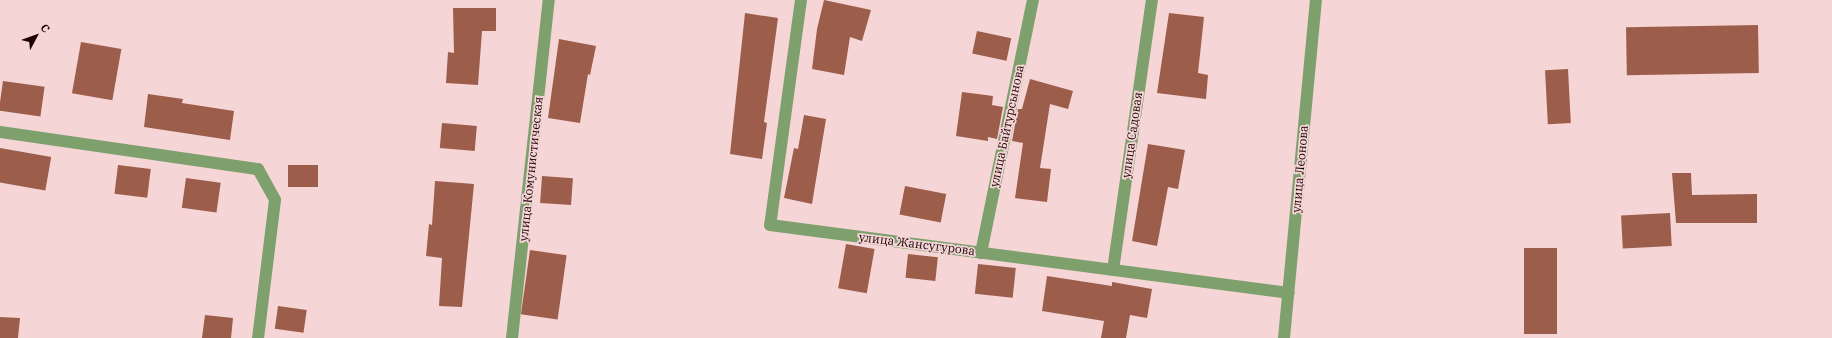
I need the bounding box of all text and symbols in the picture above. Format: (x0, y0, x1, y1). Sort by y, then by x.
north arrow (16, 16, 56, 56)
text: С (37, 21, 53, 35)
street label: улица Байтурсынова (987, 64, 1027, 188)
street label: улица Садовая (1119, 91, 1145, 179)
street label: улица Комунистическая (516, 96, 546, 242)
street label: улица Леонова (1289, 125, 1311, 213)
street label: улица Жансугурова (858, 230, 976, 258)

